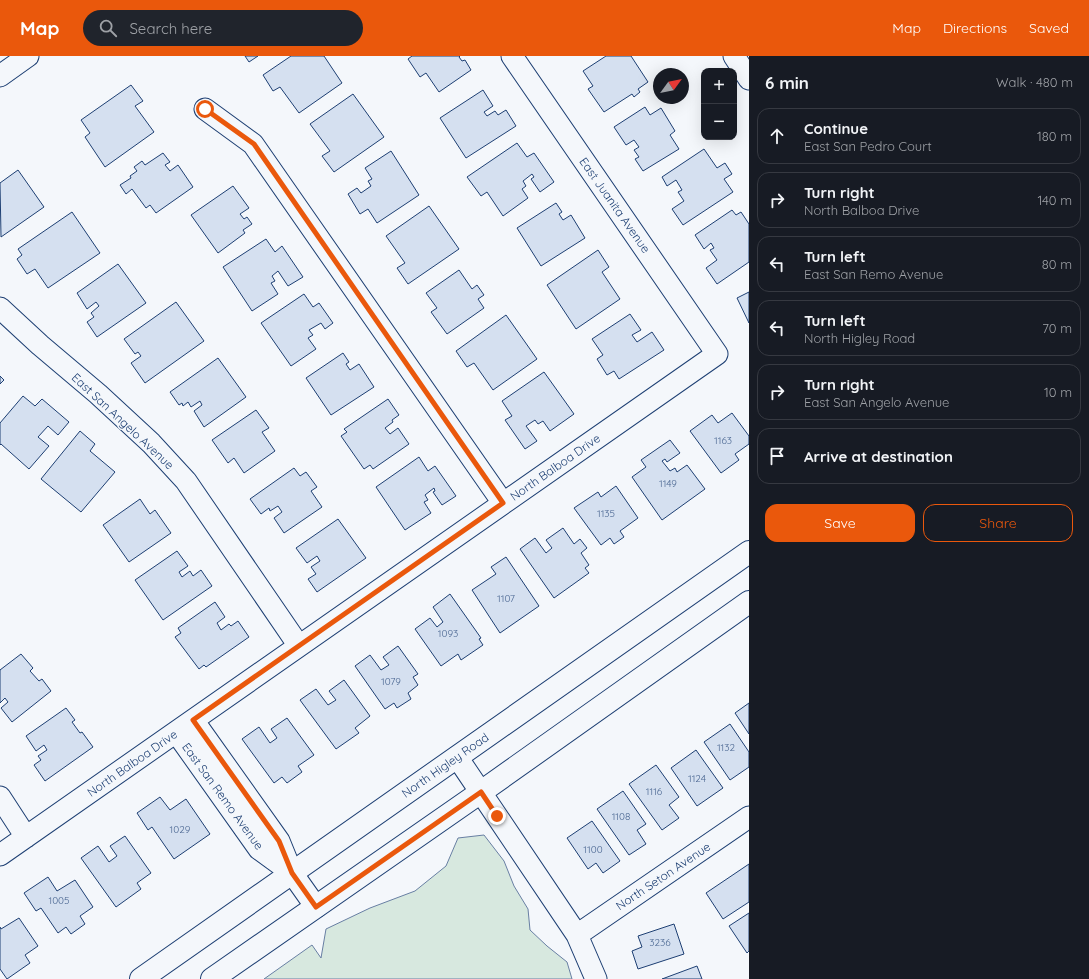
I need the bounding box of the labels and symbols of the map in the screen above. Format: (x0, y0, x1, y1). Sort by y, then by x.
north arrow (653, 68, 689, 104)
route start (196, 100, 214, 118)
street label: East Juanita Avenue (576, 154, 654, 256)
street label: East San Angelo Avenue (69, 370, 177, 472)
street label: North Balboa Drive (507, 430, 603, 504)
house number: 1163 (714, 434, 732, 447)
house number: 1149 (659, 477, 677, 490)
house number: 1135 (597, 507, 615, 520)
house number: 1107 (497, 592, 515, 605)
house number: 1093 (438, 627, 458, 640)
house number: 1079 (381, 675, 401, 688)
street label: North Balboa Drive (84, 726, 180, 800)
street label: North Higley Road (399, 729, 491, 801)
street label: East San Remo Avenue (179, 740, 267, 853)
house number: 1132 (717, 741, 736, 754)
house number: 1124 (688, 772, 706, 785)
house number: 1116 (646, 785, 663, 798)
route end (488, 807, 506, 825)
house number: 1108 (612, 810, 630, 823)
house number: 1029 (170, 823, 191, 836)
street label: North Seton Avenue (613, 839, 713, 913)
house number: 1100 (583, 843, 603, 856)
house number: 1005 (48, 894, 70, 907)
house number: 3236 (649, 936, 671, 949)

